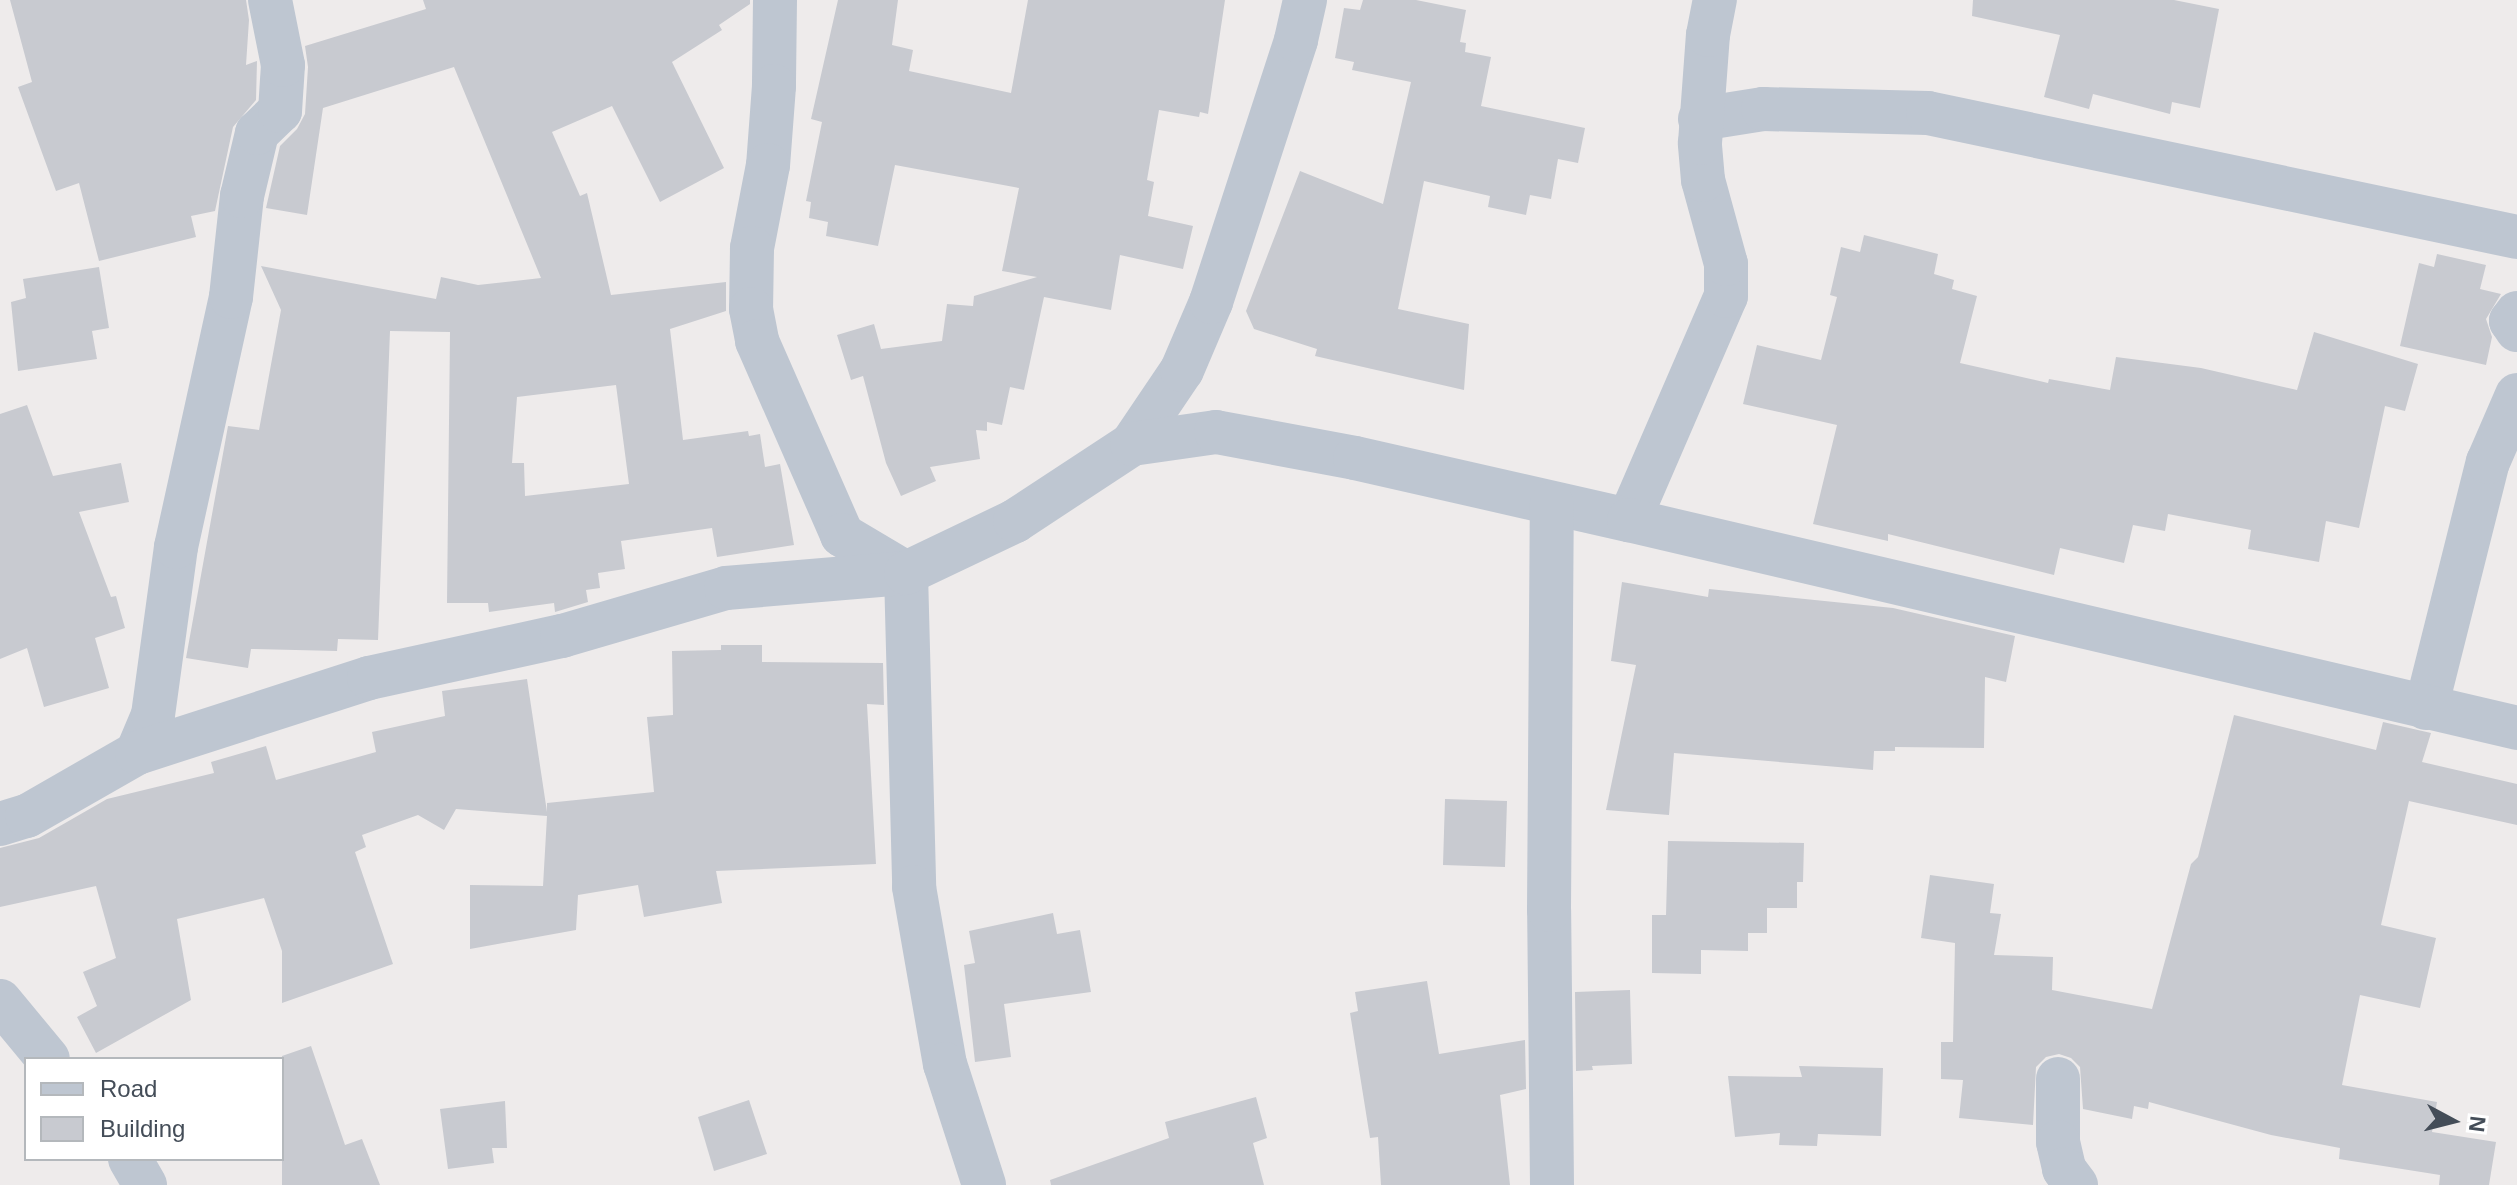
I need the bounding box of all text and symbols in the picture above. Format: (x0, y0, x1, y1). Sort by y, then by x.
legend (24, 1057, 284, 1161)
text: Road (100, 1075, 157, 1102)
north arrow (2413, 1081, 2493, 1161)
text: Building (100, 1115, 185, 1142)
text: N (2464, 1115, 2491, 1133)

